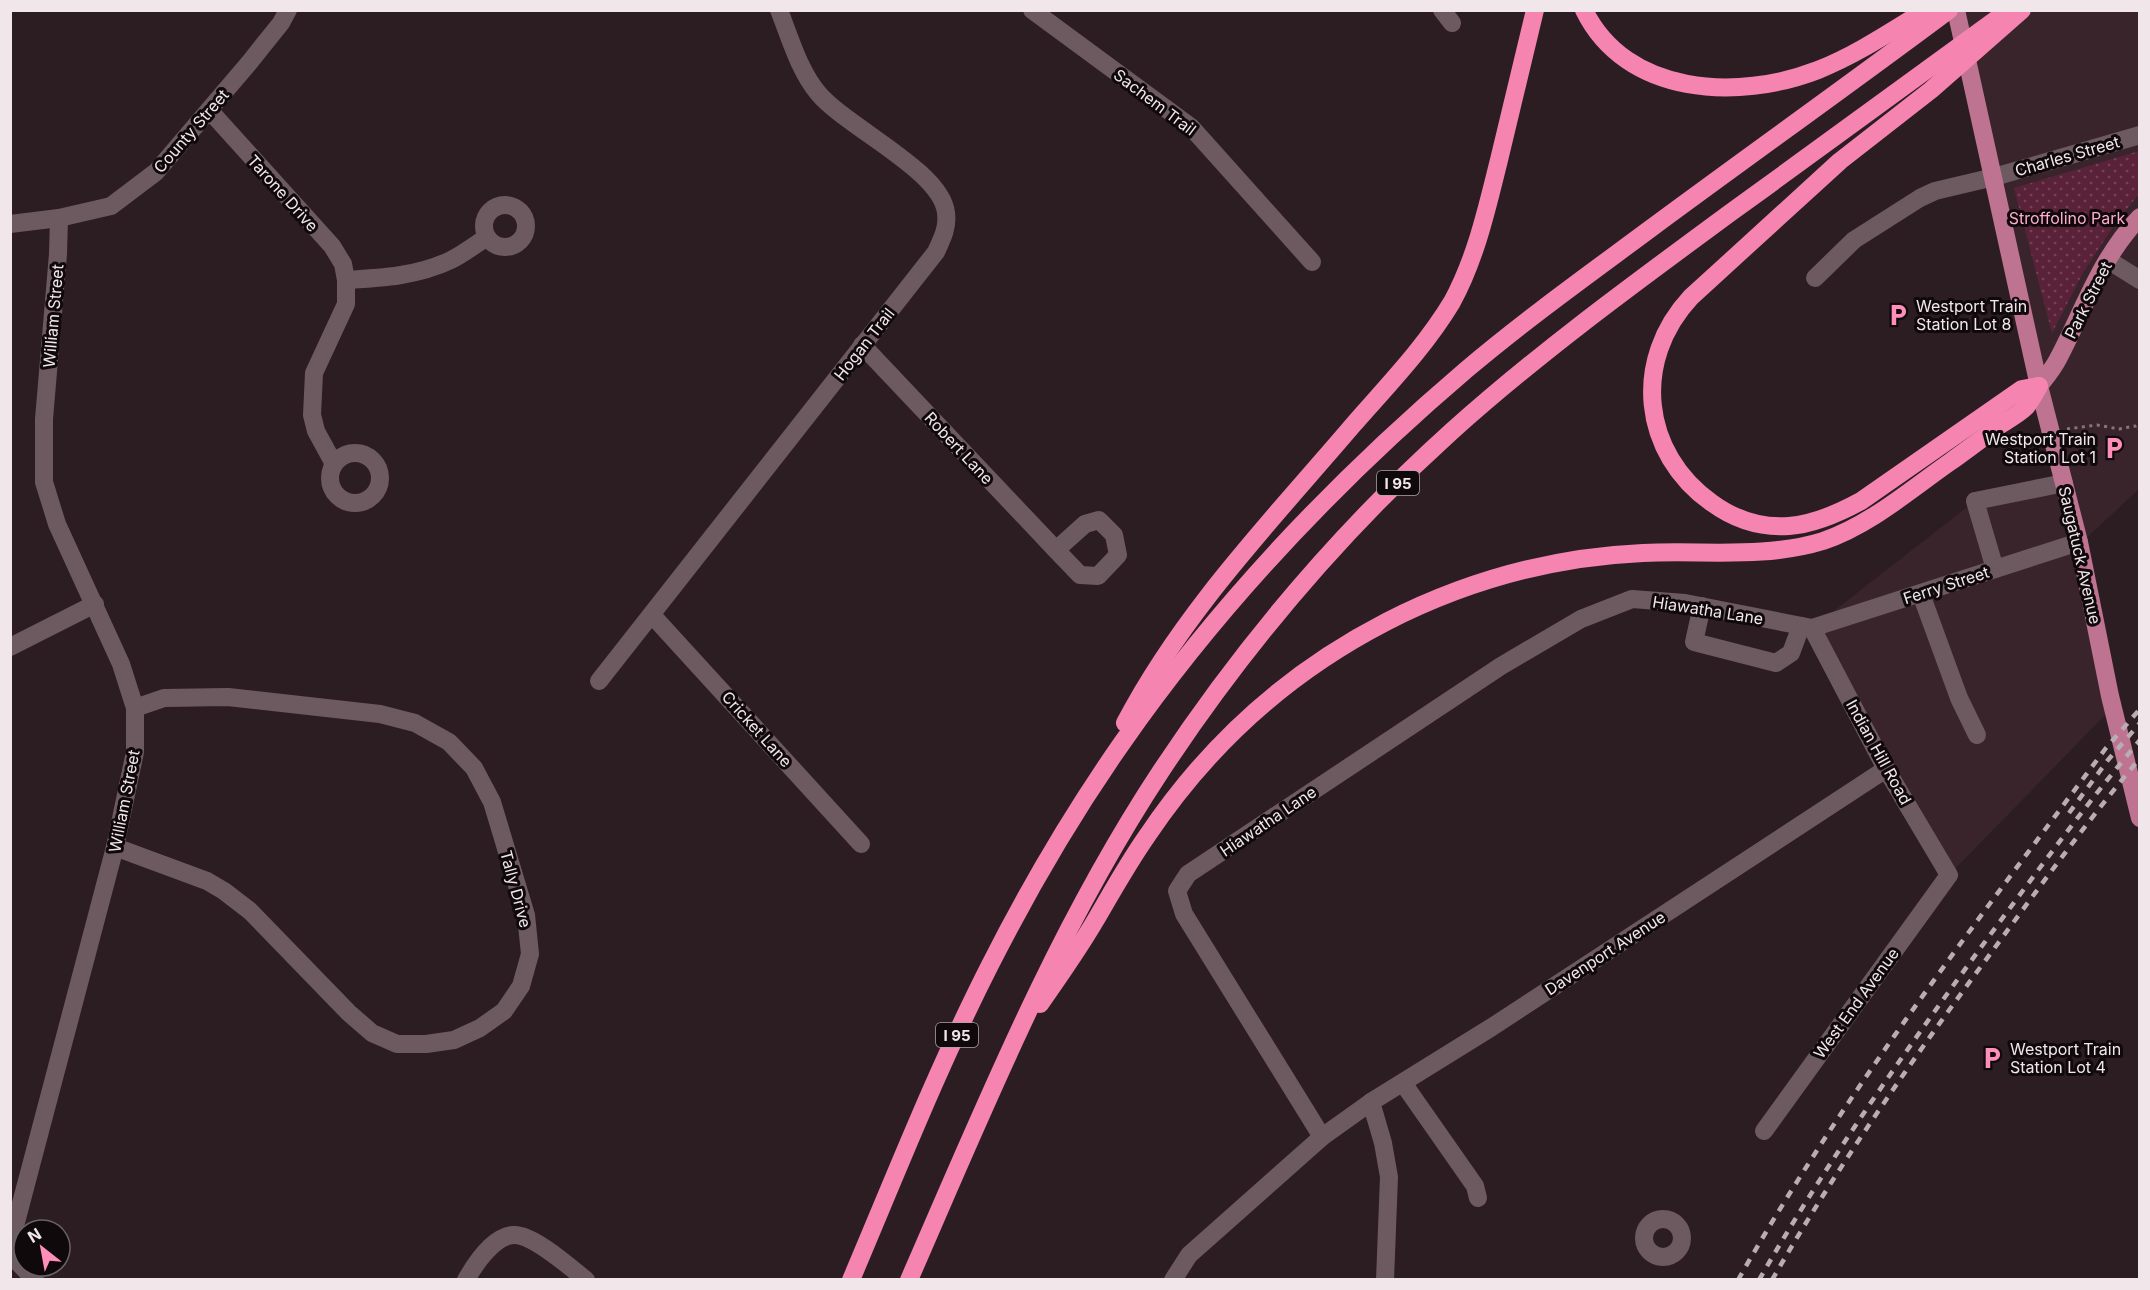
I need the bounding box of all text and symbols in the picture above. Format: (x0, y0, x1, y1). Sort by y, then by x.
street label: Sachem Trail (1110, 65, 1200, 139)
street label: County Street (149, 85, 233, 177)
street label: Charles Street (2012, 132, 2122, 180)
street label: Tarone Drive (243, 150, 323, 236)
park label: Stroffolino Park (2009, 208, 2126, 228)
street label: Park Street (2060, 258, 2116, 342)
street label: William Street (39, 263, 67, 369)
place label: Westport Train Station Lot 8 (1916, 296, 2027, 334)
parking icon: Westport Train Station Lot 8 (1885, 302, 1911, 328)
street label: Hogan Trail (830, 304, 898, 384)
street label: Robert Lane (920, 408, 998, 488)
place label: Westport Train Station Lot 1 (1985, 429, 2096, 467)
parking icon: Westport Train Station Lot 1 (2101, 435, 2127, 461)
road number: I 95 (1377, 471, 1419, 495)
street label: Saugatuck Avenue (2054, 484, 2106, 626)
street label: Ferry Street (1900, 562, 1992, 608)
street label: Hiawatha Lane (1651, 591, 1765, 629)
street label: Cricket Lane (718, 687, 796, 771)
street label: Indian Hill Road (1842, 696, 1916, 808)
street label: William Street (104, 748, 144, 854)
street label: Hiawatha Lane (1216, 781, 1320, 861)
street label: Tally Drive (496, 848, 536, 930)
street label: Davenport Avenue (1541, 907, 1669, 999)
street label: West End Avenue (1809, 944, 1903, 1062)
road number: I 95 (936, 1023, 978, 1047)
place label: Westport Train Station Lot 4 (2010, 1039, 2121, 1077)
parking icon: Westport Train Station Lot 4 (1979, 1045, 2005, 1071)
north arrow (12, 1218, 72, 1278)
text: N (24, 1223, 45, 1247)

